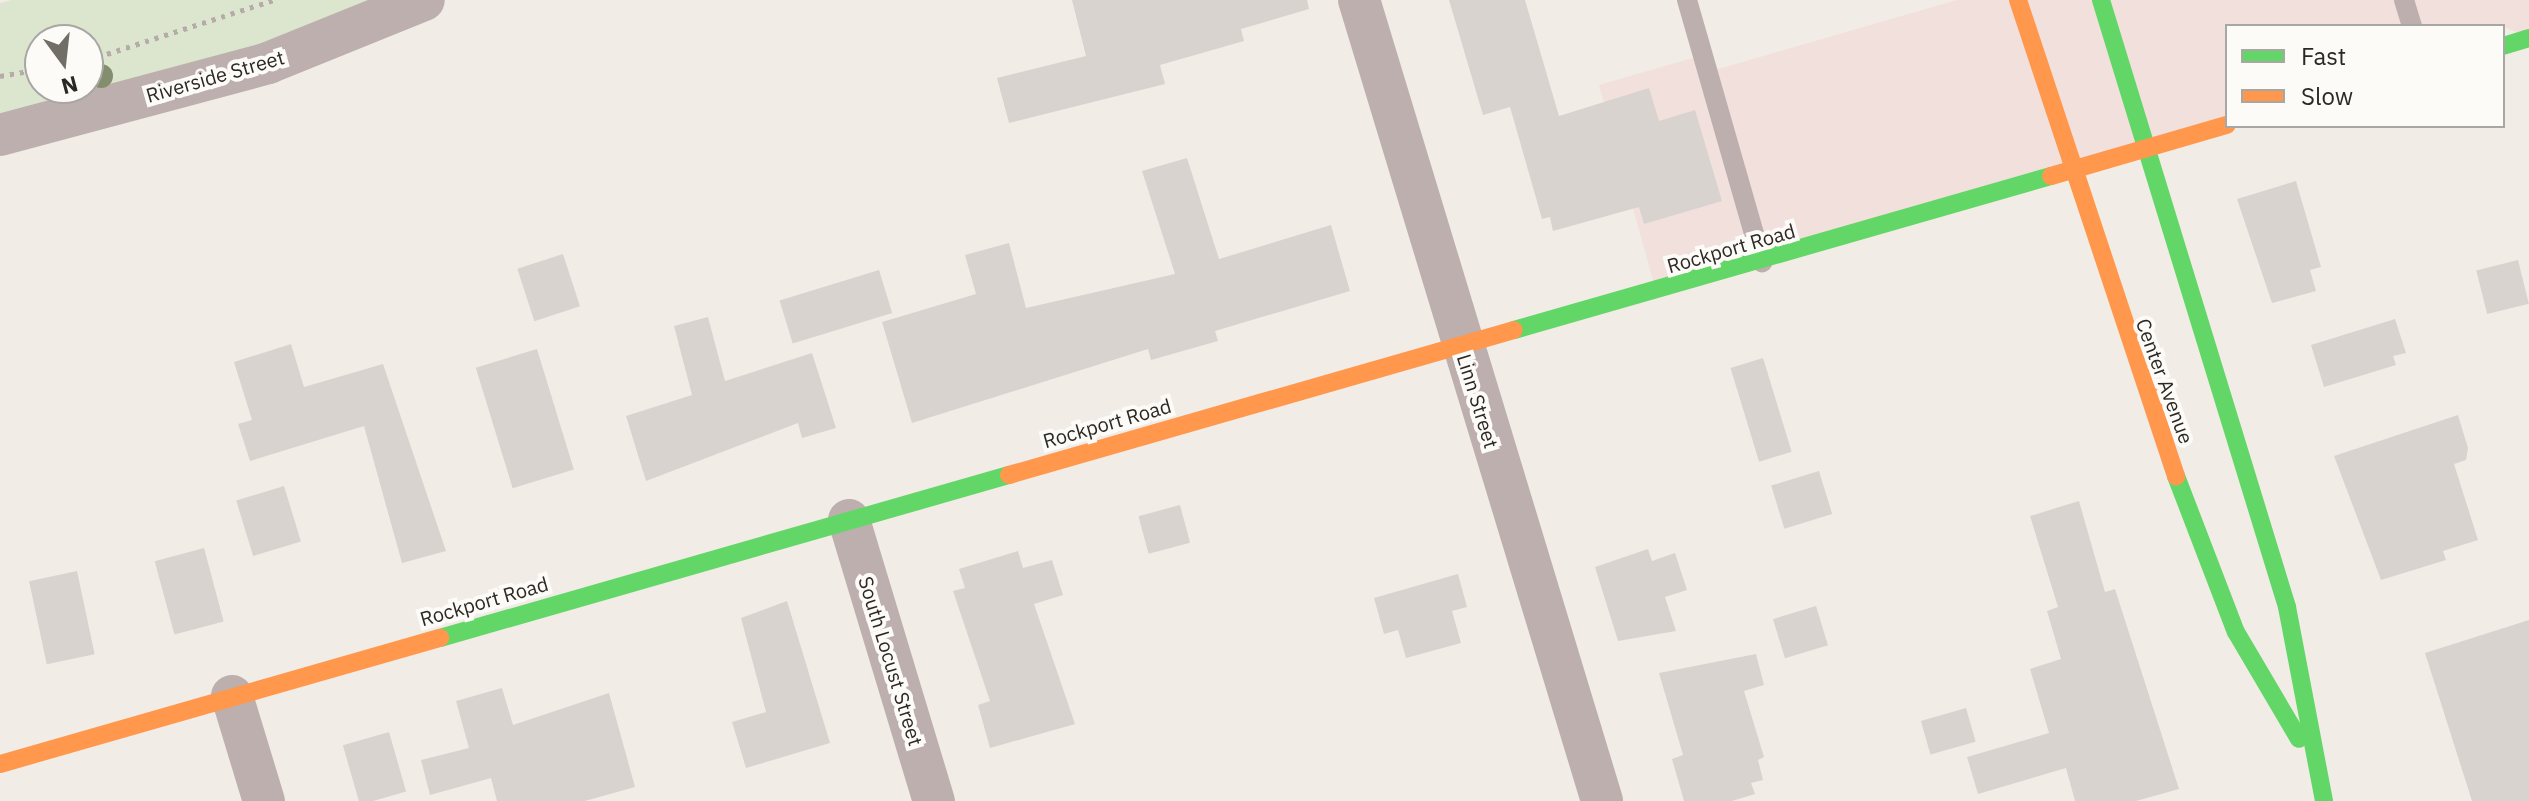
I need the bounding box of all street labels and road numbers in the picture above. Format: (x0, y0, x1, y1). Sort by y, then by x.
street label: Riverside Street (143, 45, 287, 107)
street label: Rockport Road (1664, 218, 1798, 278)
street label: Center Avenue (2131, 315, 2199, 447)
street label: Linn Street (1452, 351, 1504, 451)
street label: Rockport Road (1040, 393, 1174, 453)
street label: Rockport Road (417, 571, 551, 631)
street label: South Locust Street (854, 573, 928, 749)

